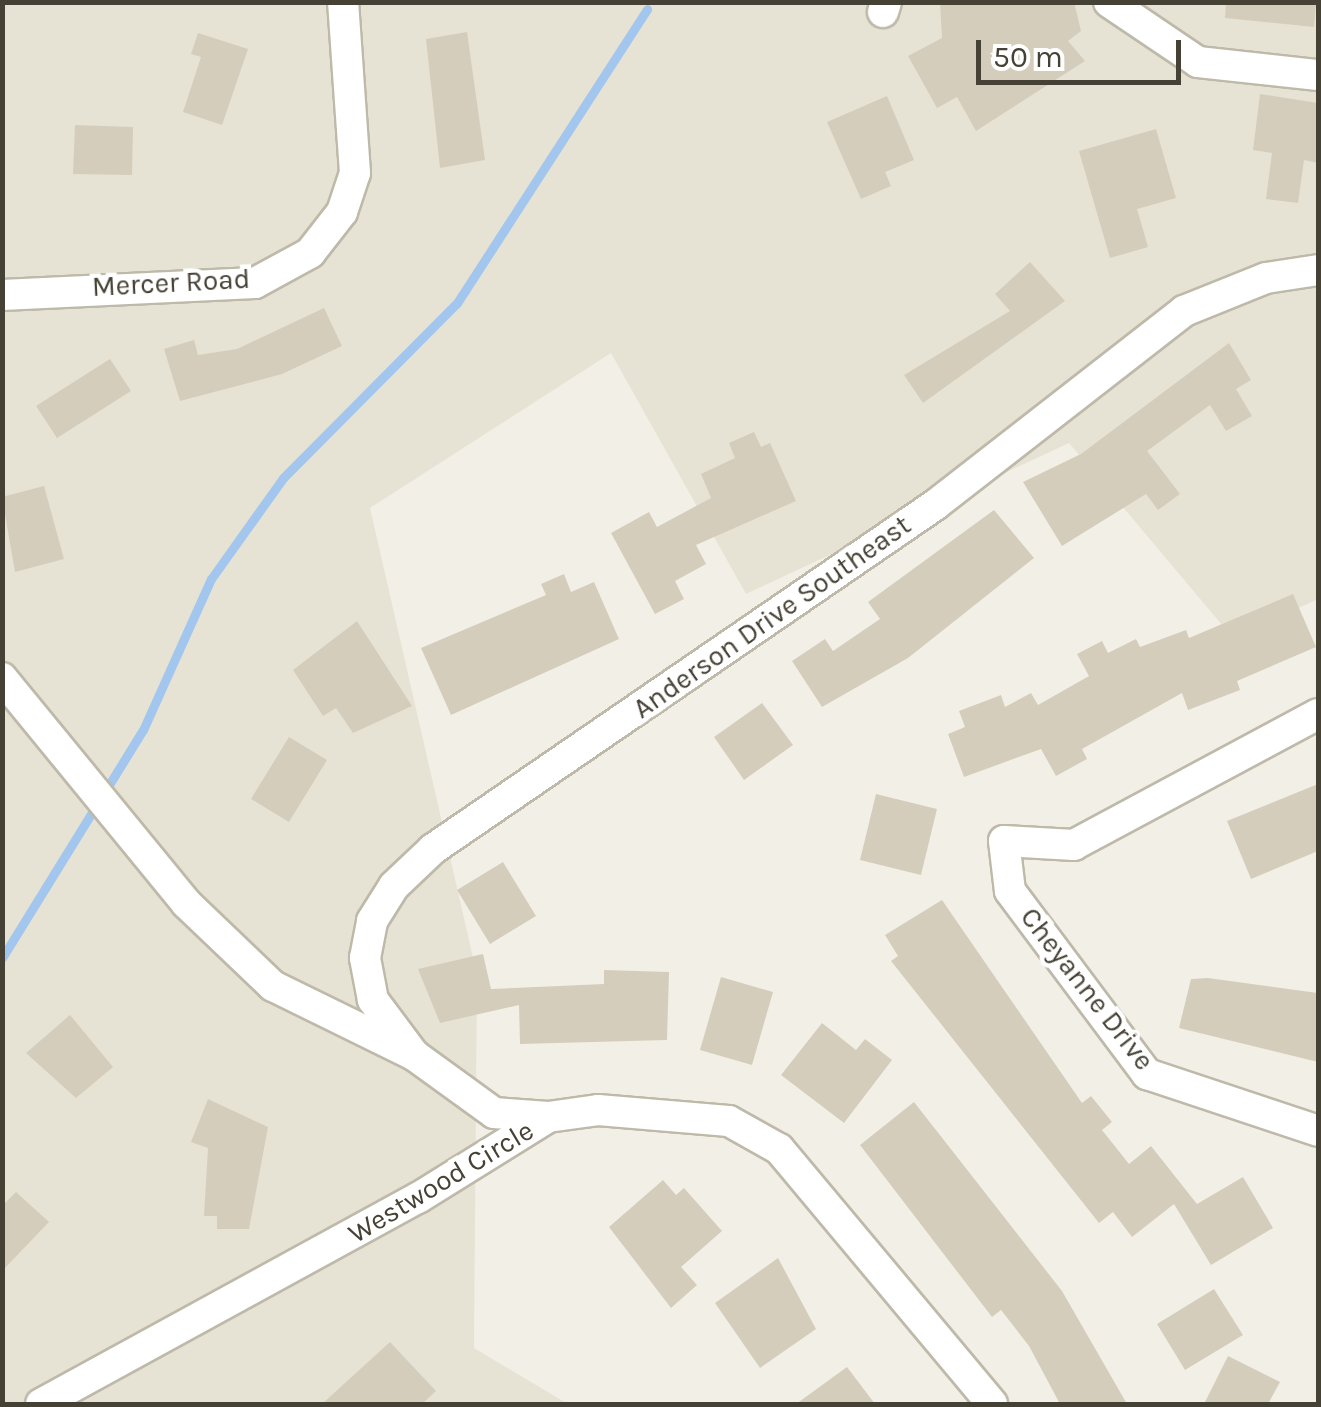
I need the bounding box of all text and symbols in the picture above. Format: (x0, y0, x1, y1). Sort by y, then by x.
scale bar (981, 20, 1186, 82)
text: 50 m (993, 39, 1063, 75)
street label: Mercer Road (91, 262, 251, 304)
street label: Anderson Drive Southeast (627, 508, 917, 726)
street label: Cheyanne Drive (1013, 901, 1161, 1077)
street label: Westwood Circle (342, 1113, 540, 1251)

